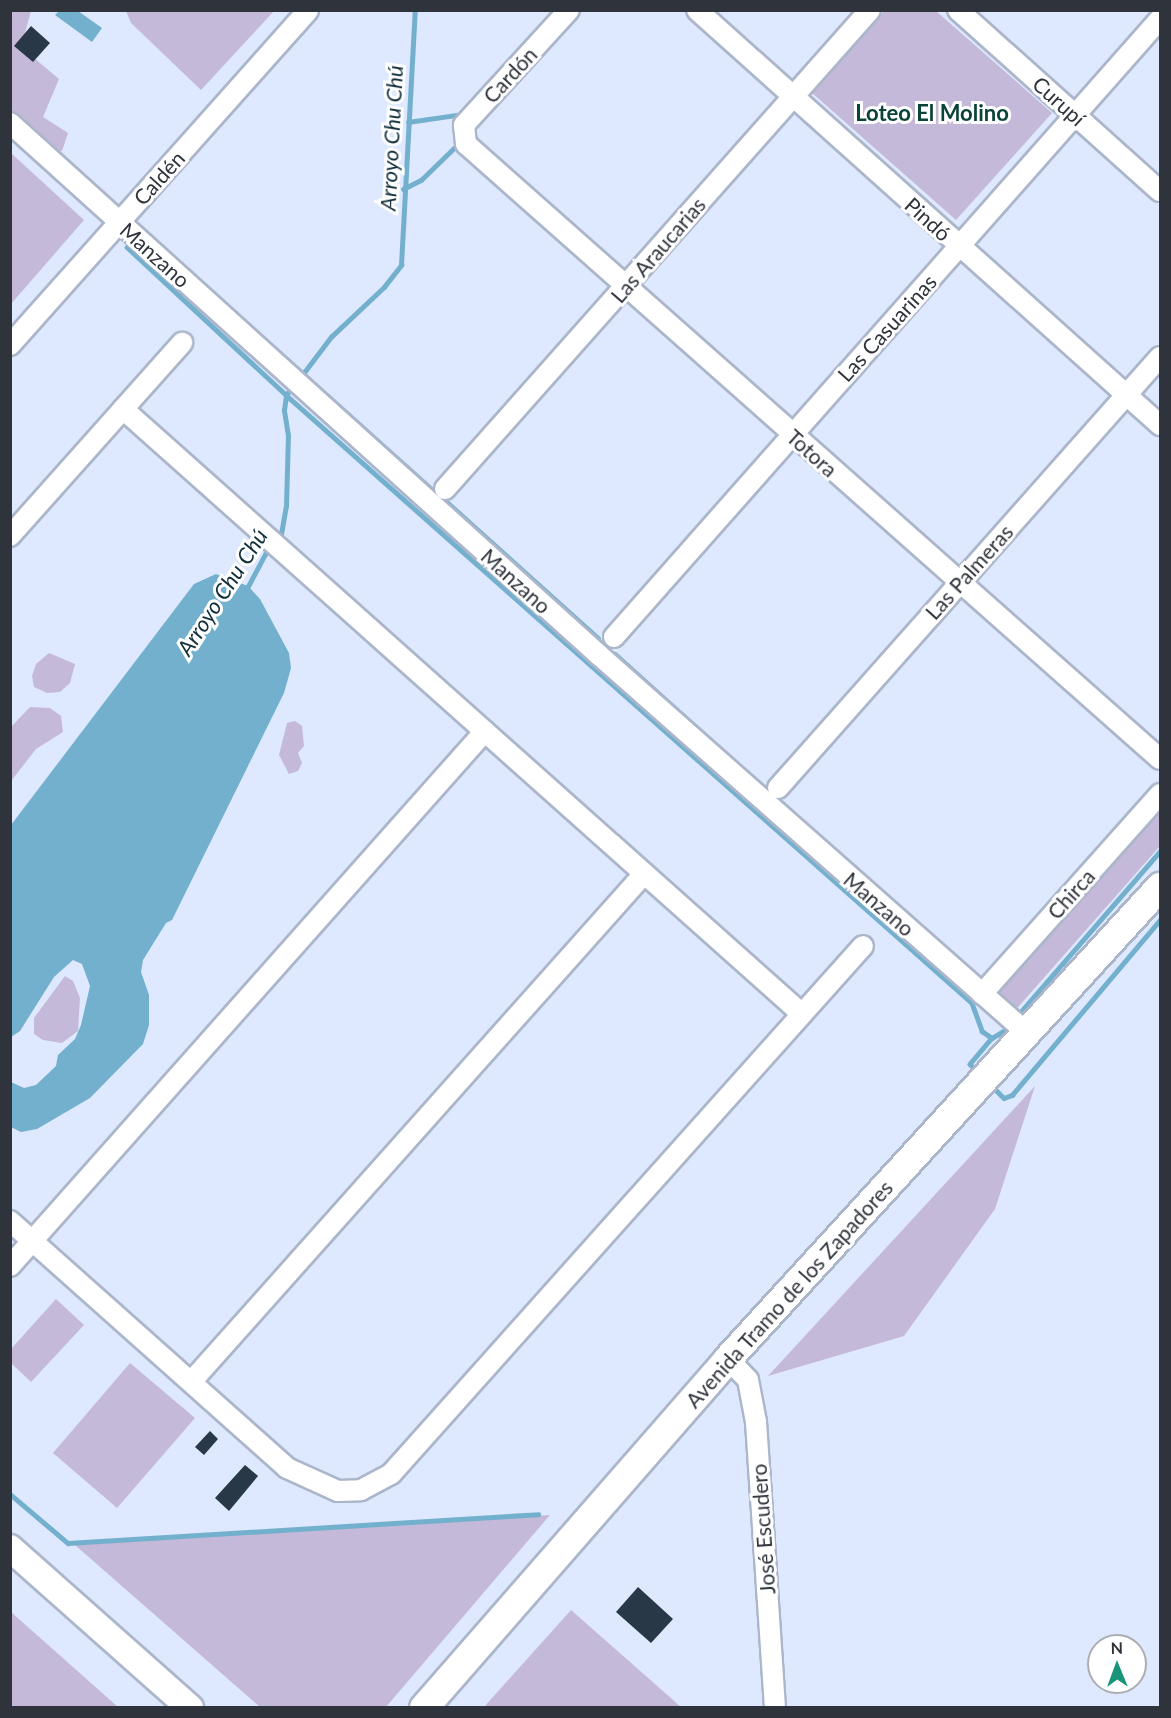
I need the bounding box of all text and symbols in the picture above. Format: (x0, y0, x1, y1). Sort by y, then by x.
street label: Cardón (478, 42, 542, 108)
water label: Arroyo Chu Chú (374, 65, 408, 211)
street label: Curupí (1028, 71, 1090, 131)
district label: Loteo El Molino (855, 100, 1009, 126)
street label: Caldén (128, 146, 190, 210)
street label: Las Araucarias (605, 192, 711, 308)
street label: Pindó (900, 192, 956, 246)
street label: Manzano (115, 217, 195, 293)
street label: Las Casuarinas (832, 269, 942, 387)
street label: Totora (782, 424, 842, 482)
street label: Las Palmeras (920, 519, 1018, 625)
water label: Arroyo Chu Chú (171, 524, 273, 660)
street label: Manzano (476, 543, 556, 619)
street label: Chirca (1042, 864, 1100, 924)
street label: Manzano (839, 867, 919, 941)
street label: Avenida Tramo de los Zapadores (680, 1175, 898, 1413)
street label: José Escudero (746, 1463, 780, 1595)
north arrow (1087, 1634, 1147, 1694)
text: N (1110, 1638, 1123, 1657)

